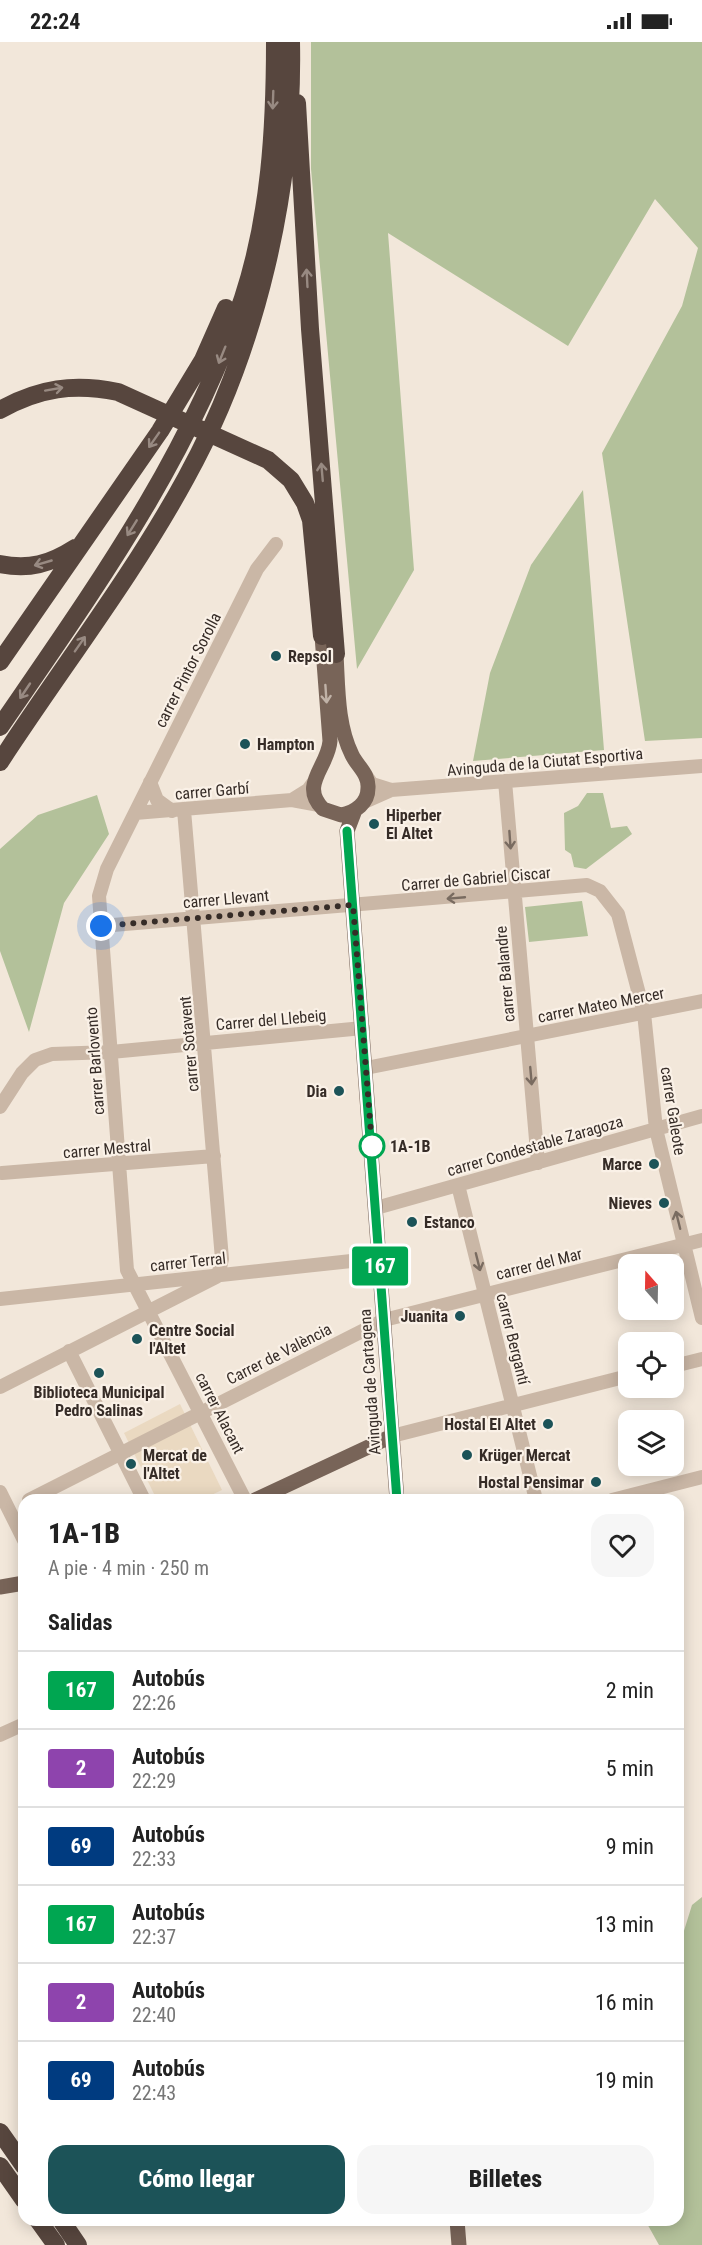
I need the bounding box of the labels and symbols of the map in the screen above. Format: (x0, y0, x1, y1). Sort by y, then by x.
one-way arrow (268, 90, 279, 110)
one-way arrow (301, 268, 312, 288)
one-way arrow (215, 345, 226, 364)
one-way arrow (44, 383, 63, 394)
one-way arrow (148, 431, 160, 448)
one-way arrow (316, 463, 327, 482)
one-way arrow (126, 519, 138, 536)
one-way arrow (34, 558, 53, 569)
street label: carrer Pintor Sorolla (151, 609, 225, 731)
one-way arrow (74, 636, 86, 653)
place label: Repsol (288, 647, 332, 666)
marker: Repsol (269, 649, 283, 663)
one-way arrow (19, 682, 31, 698)
one-way arrow (321, 684, 332, 704)
place label: Hampton (257, 735, 315, 754)
marker: Hampton (238, 737, 252, 751)
street label: Avinguda de la Ciutat Esportiva (446, 744, 644, 780)
street label: carrer Garbí (174, 778, 251, 804)
place label: Hiperber El Altet (386, 806, 442, 843)
marker: Hiperber El Altet (367, 817, 381, 831)
one-way arrow (505, 829, 516, 849)
street label: Carrer de Gabriel Ciscar (401, 863, 552, 895)
street label: carrer Llevant (182, 886, 270, 912)
one-way arrow (446, 892, 466, 903)
your location (86, 911, 116, 941)
street label: carrer Balandre (491, 925, 519, 1023)
street label: carrer Mateo Mercer (536, 983, 666, 1027)
street label: carrer Sotavent (175, 995, 203, 1093)
street label: carrer Barlovento (82, 1006, 108, 1116)
street label: Carrer del Llebeig (215, 1006, 327, 1034)
one-way arrow (525, 1065, 536, 1085)
street label: carrer Galeote (657, 1065, 689, 1157)
place label: Dia (306, 1082, 327, 1101)
marker: Dia (332, 1084, 346, 1098)
street label: carrer Condestable Zaragoza (445, 1112, 625, 1180)
marker: 1A-1B (359, 1133, 385, 1159)
street label: carrer Mestral (62, 1136, 152, 1162)
place label: 1A-1B (390, 1137, 431, 1156)
place label: Marce (602, 1155, 642, 1174)
marker: Marce (647, 1157, 661, 1171)
place label: Nieves (609, 1194, 652, 1213)
marker: Nieves (657, 1196, 671, 1210)
one-way arrow (671, 1211, 683, 1230)
place label: Estanco (424, 1213, 475, 1232)
marker: Estanco (405, 1215, 419, 1229)
street label: carrer del Mar (494, 1244, 584, 1284)
line badge: 167 (346, 1246, 415, 1286)
street label: carrer Terral (149, 1249, 227, 1275)
one-way arrow (472, 1253, 484, 1272)
north arrow (618, 1254, 684, 1320)
street label: carrer Bergantí (492, 1291, 534, 1388)
place label: Juanita (400, 1307, 448, 1326)
street label: Avinguda de Cartagena (355, 1308, 385, 1456)
marker: Juanita (453, 1309, 467, 1323)
street label: Carrer de València (223, 1319, 335, 1389)
place label: Centre Social l'Altet (149, 1321, 235, 1358)
marker: Centre Social l'Altet (130, 1332, 144, 1346)
marker: Biblioteca Municipal Pedro Salinas (92, 1366, 106, 1380)
street label: carrer Alacant (191, 1369, 249, 1457)
place label: Biblioteca Municipal Pedro Salinas (34, 1383, 164, 1420)
place label: Hostal El Altet (444, 1415, 536, 1434)
marker: Hostal El Altet (541, 1417, 555, 1431)
place label: Mercat de l'Altet (143, 1446, 207, 1483)
place label: Krüger Mercat (479, 1446, 571, 1465)
marker: Krüger Mercat (460, 1448, 474, 1462)
marker: Mercat de l'Altet (124, 1457, 138, 1471)
place label: Hostal Pensimar (478, 1473, 584, 1492)
marker: Hostal Pensimar (589, 1475, 603, 1489)

